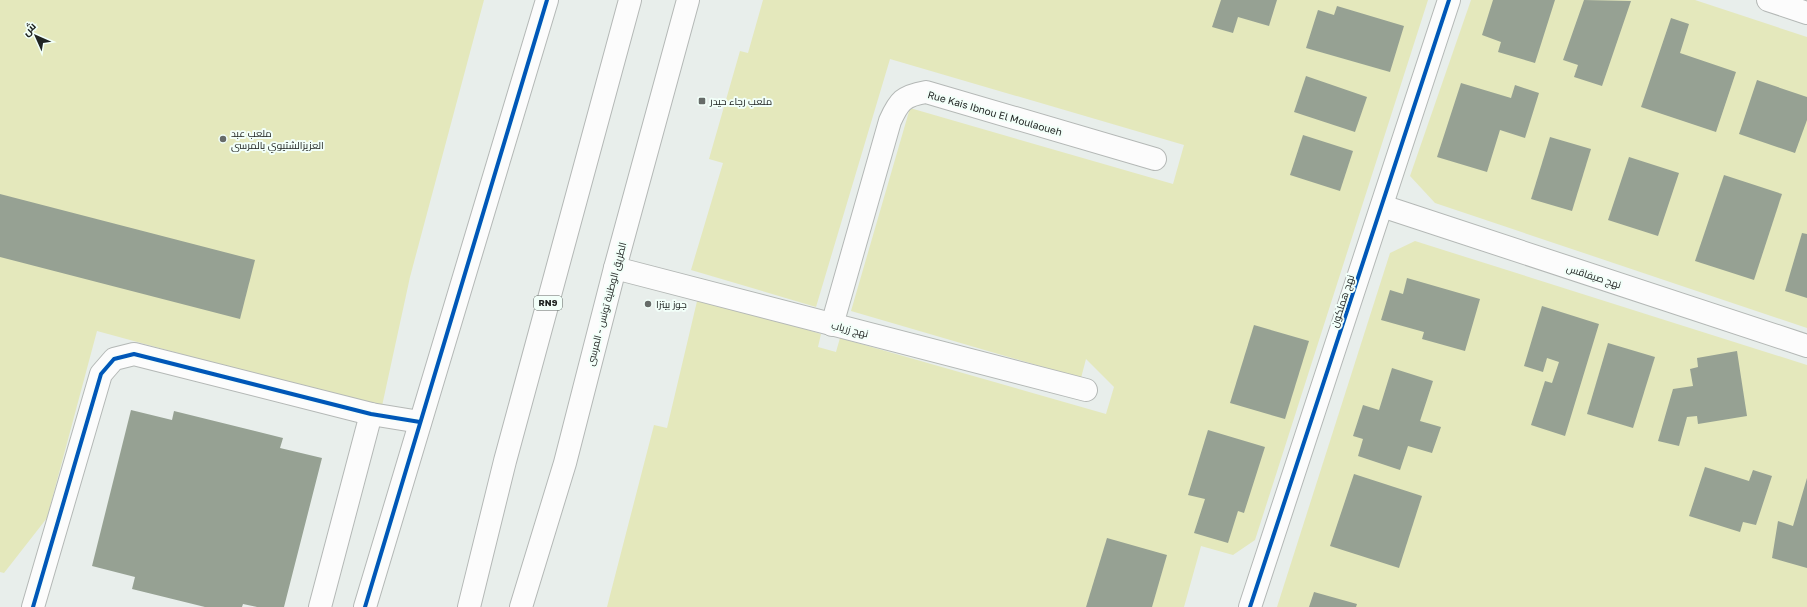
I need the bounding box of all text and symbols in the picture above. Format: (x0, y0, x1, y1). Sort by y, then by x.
north arrow (16, 16, 56, 56)
text: ش (19, 19, 39, 39)
street label: Rue Kais Ibnou El Moulaoueh (926, 88, 1064, 138)
place label: ملعب رجاء حيدر (709, 95, 772, 107)
marker: ملعب رجاء حيدر (697, 96, 707, 106)
place label: ملعب عبد العزيزالشتيوي بالمرسى (231, 127, 324, 153)
marker: ملعب عبد العزيزالشتيوي بالمرسى (218, 134, 228, 144)
street label: الطريق الوطنية تونس - المرسى (584, 241, 629, 367)
street label: نهج صيفاقس (1565, 261, 1623, 291)
street label: نهج هملكون (1328, 273, 1357, 329)
road number: RN9 (534, 296, 562, 310)
place label: جوز بيتزا (656, 298, 687, 310)
marker: جوز بيتزا (643, 299, 653, 309)
street label: نهج زرياب (830, 319, 870, 340)

